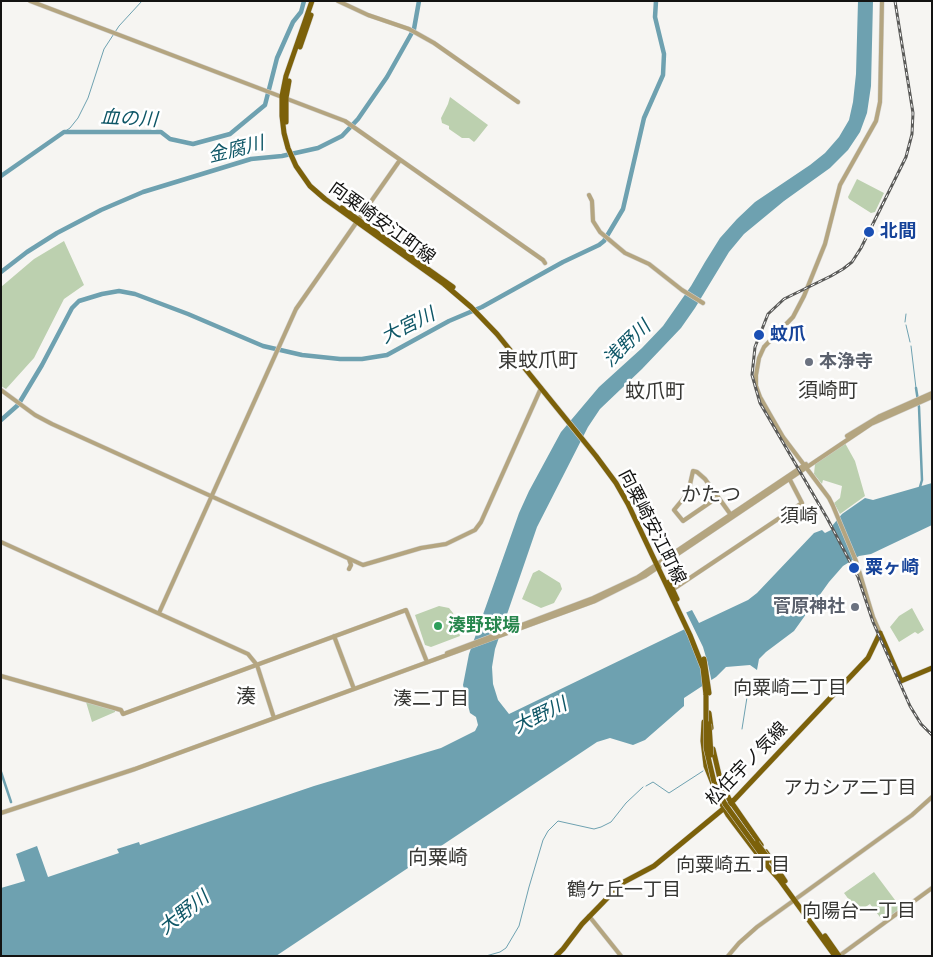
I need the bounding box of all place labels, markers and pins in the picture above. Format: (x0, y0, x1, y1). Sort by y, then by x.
place label: 北間 (880, 221, 916, 243)
marker: 北間 (862, 225, 876, 239)
place label: 蚊爪 (770, 324, 806, 346)
marker: 蚊爪 (752, 328, 766, 342)
place label: 本浄寺 (819, 351, 873, 373)
marker: 本浄寺 (803, 356, 815, 368)
place label: 粟ヶ崎 (865, 557, 919, 579)
marker: 粟ヶ崎 (847, 561, 861, 575)
place label: 菅原神社 (773, 596, 845, 618)
marker: 菅原神社 (849, 601, 861, 613)
place label: 湊野球場 (448, 615, 520, 637)
marker: 湊野球場 (432, 620, 444, 632)

